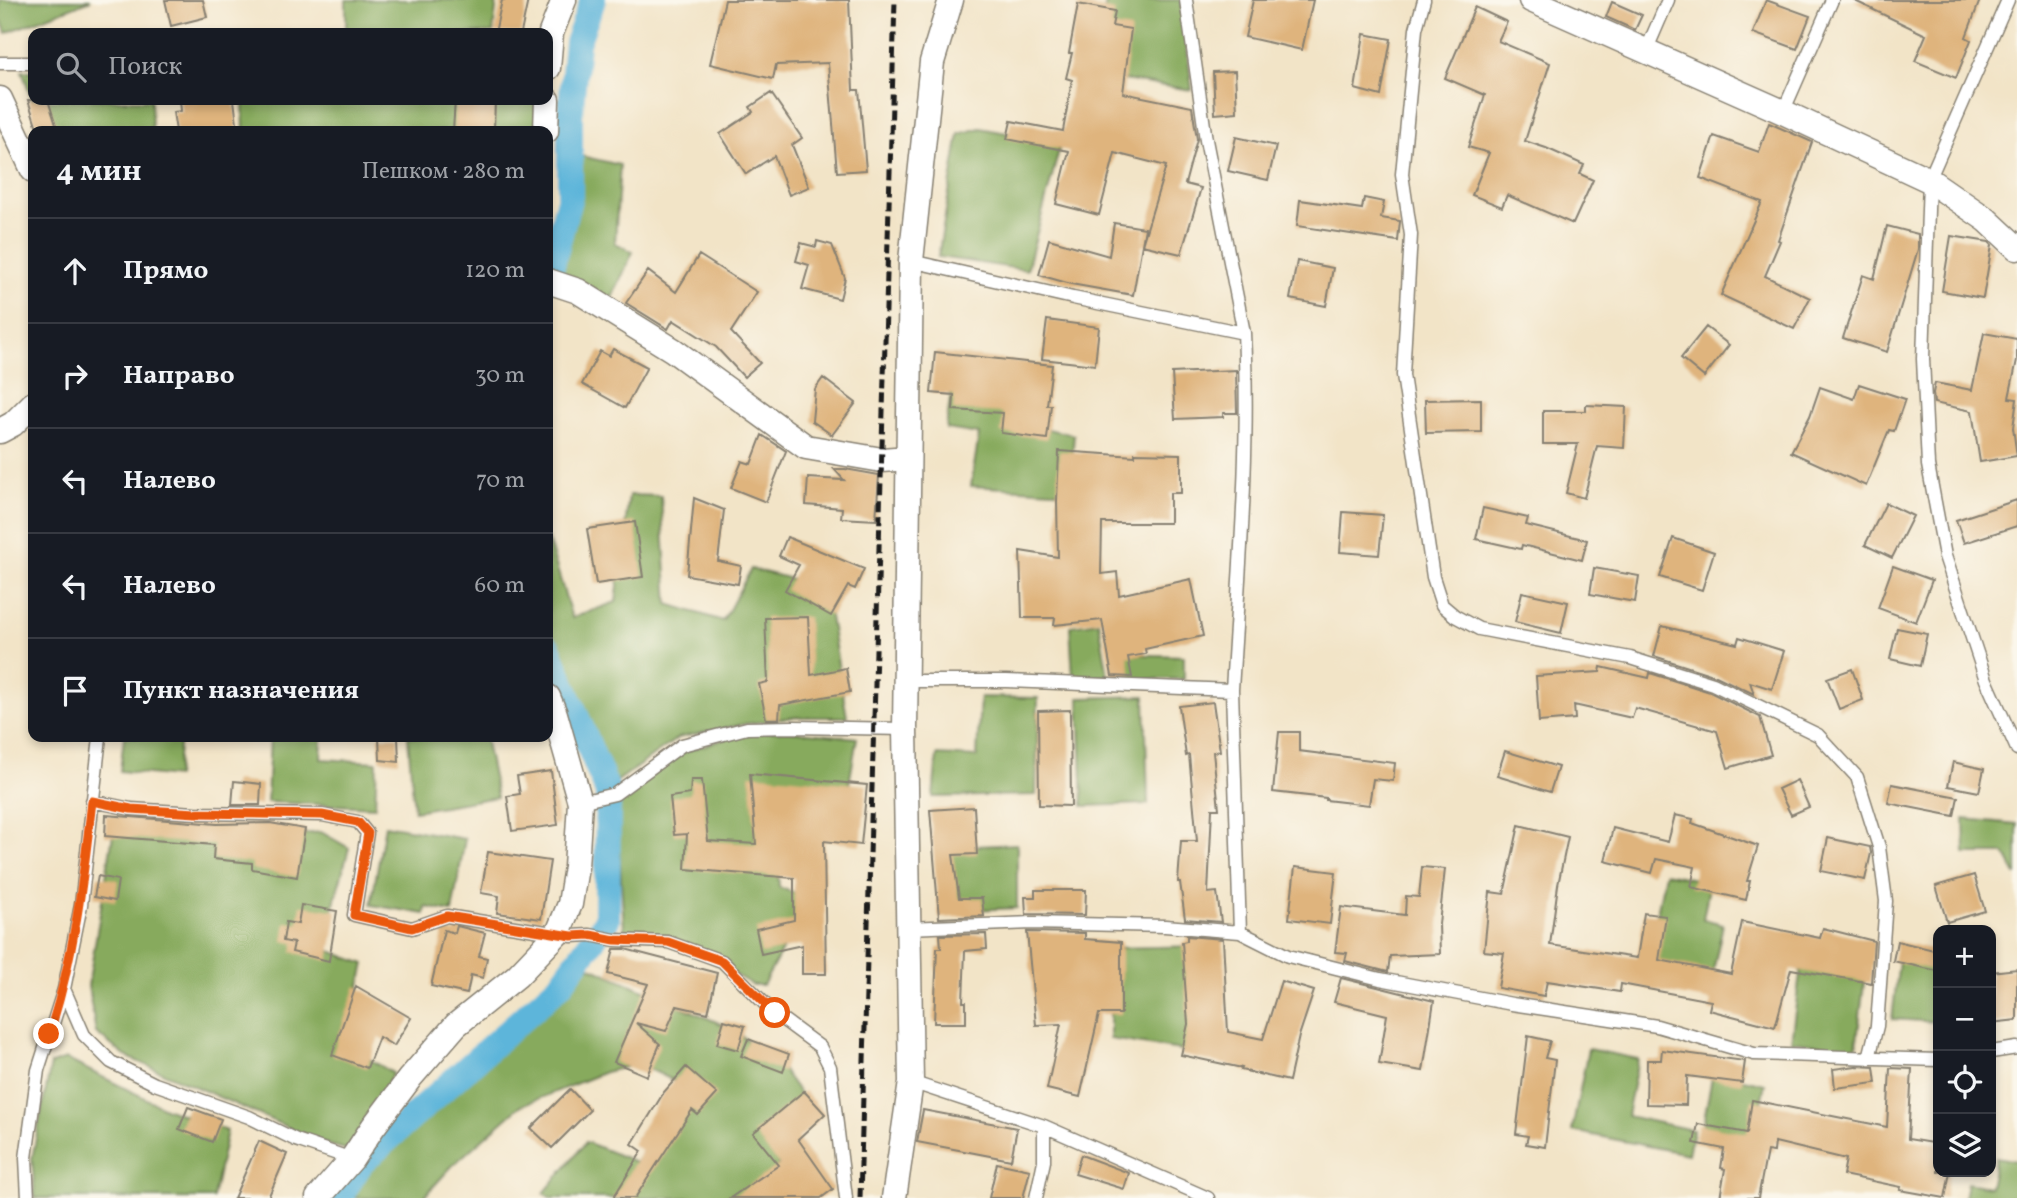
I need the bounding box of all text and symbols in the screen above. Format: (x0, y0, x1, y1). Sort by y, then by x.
search box (28, 28, 553, 105)
icon: search (52, 48, 90, 86)
text: Поиск (108, 49, 182, 85)
text: 4 мин (56, 151, 141, 193)
text: Пешком · 280 m (362, 156, 525, 188)
icon: ahead (56, 252, 94, 290)
text: Прямо (123, 253, 208, 289)
text: 120 m (465, 255, 525, 287)
icon: right (56, 357, 94, 395)
text: Направо (123, 358, 235, 394)
text: 30 m (475, 360, 525, 392)
icon: left (56, 462, 94, 500)
text: Налево (123, 463, 216, 499)
text: 70 m (476, 465, 525, 497)
icon: left (56, 567, 94, 605)
text: Налево (123, 568, 216, 604)
text: 60 m (475, 570, 525, 602)
icon: arrive (56, 672, 94, 710)
text: Пункт назначения (123, 673, 359, 709)
map controls (1933, 925, 1996, 1177)
button: + (1933, 925, 1996, 988)
button: − (1933, 988, 1996, 1051)
route start (759, 997, 790, 1028)
route end (33, 1018, 64, 1049)
button: locate (1933, 1051, 1996, 1114)
button: layers (1933, 1114, 1996, 1177)

